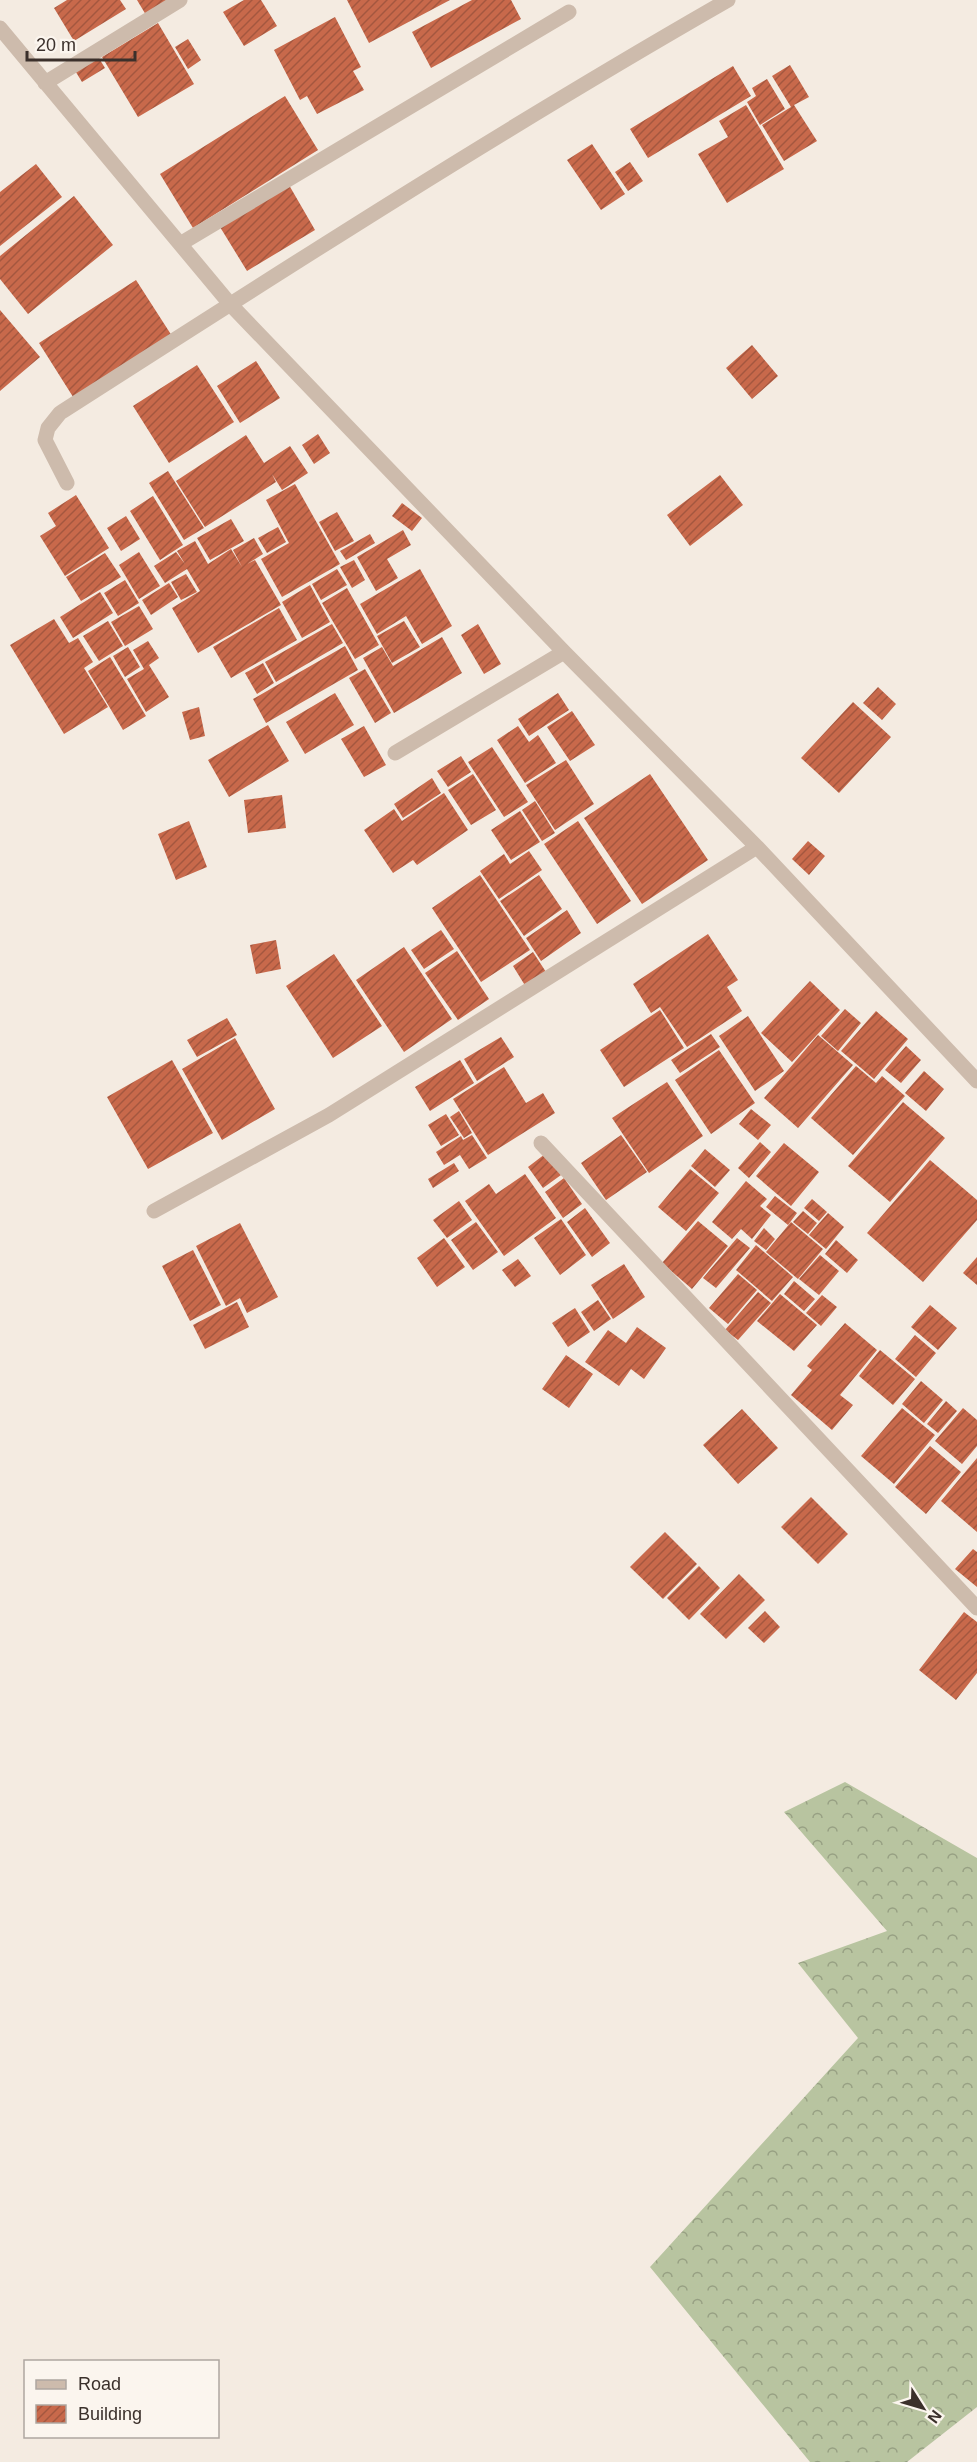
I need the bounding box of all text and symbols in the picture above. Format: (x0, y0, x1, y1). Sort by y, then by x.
scale bar (27, 24, 135, 62)
text: 20 m (36, 35, 76, 55)
legend (24, 2360, 219, 2438)
text: Road (78, 2374, 121, 2394)
north arrow (893, 2378, 953, 2438)
text: Building (78, 2404, 142, 2424)
text: N (924, 2407, 945, 2426)

